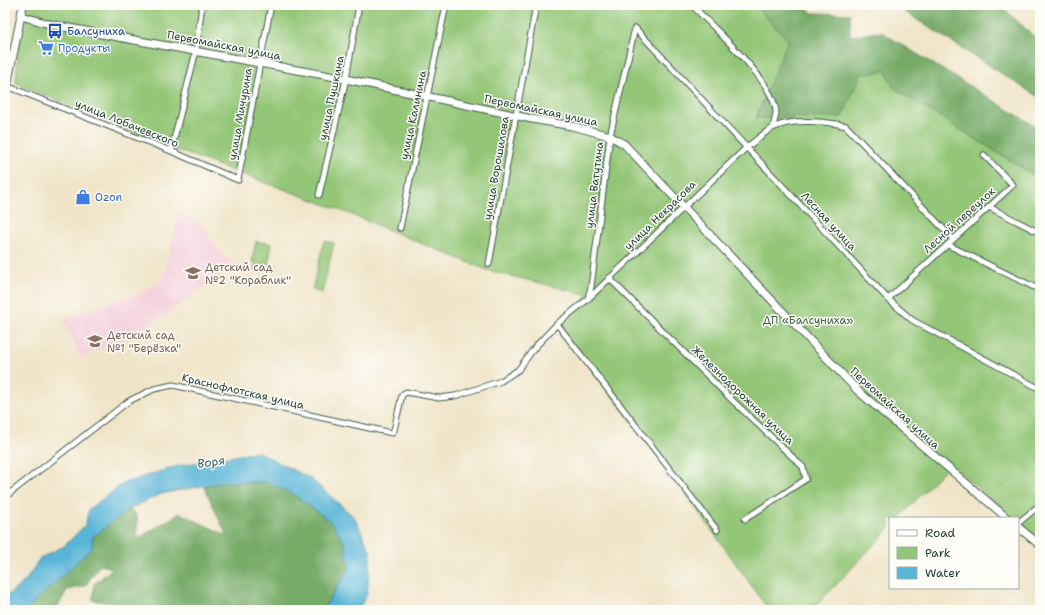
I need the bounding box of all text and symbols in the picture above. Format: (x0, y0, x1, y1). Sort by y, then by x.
bus stop icon: Балсуниха (46, 22, 64, 40)
place label: Балсуниха (67, 24, 125, 39)
street label: Первомайская улица (166, 27, 282, 64)
supermarket icon: Продукты (37, 39, 55, 57)
place label: Продукты (58, 41, 110, 56)
street label: улица Пушкина (315, 54, 348, 142)
street label: улица Мичурина (225, 67, 256, 161)
street label: улица Калинина (397, 69, 430, 161)
street label: Первомайская улица (483, 91, 599, 130)
street label: улица Лобачевского (73, 96, 181, 151)
street label: улица Ворошилова (480, 115, 513, 221)
street label: улица Ватутина (582, 141, 607, 229)
street label: улица Некрасова (621, 177, 700, 254)
street label: Лесной переулок (920, 184, 999, 257)
shop icon: Ozon (74, 188, 92, 206)
street label: Лесная улица (798, 189, 860, 254)
place label: Ozon (95, 190, 123, 205)
place label: Детский сад №2 "Кораблик" (205, 260, 291, 288)
school or university icon: Детский сад №2 "Кораблик" (184, 264, 202, 282)
park label: ДП «Балсуниха» (763, 313, 853, 328)
place label: Детский сад №1 "Берёзка" (107, 328, 181, 356)
school or university icon: Детский сад №1 "Берёзка" (86, 332, 104, 350)
street label: Железнодорожная улица (688, 342, 797, 448)
street label: Первомайская улица (847, 364, 943, 453)
street label: Краснофлотская улица (180, 370, 306, 413)
water label: Воря (196, 452, 226, 472)
legend (889, 517, 1019, 589)
text: Road (925, 525, 956, 541)
text: Park (925, 545, 951, 561)
text: Water (925, 565, 961, 581)

